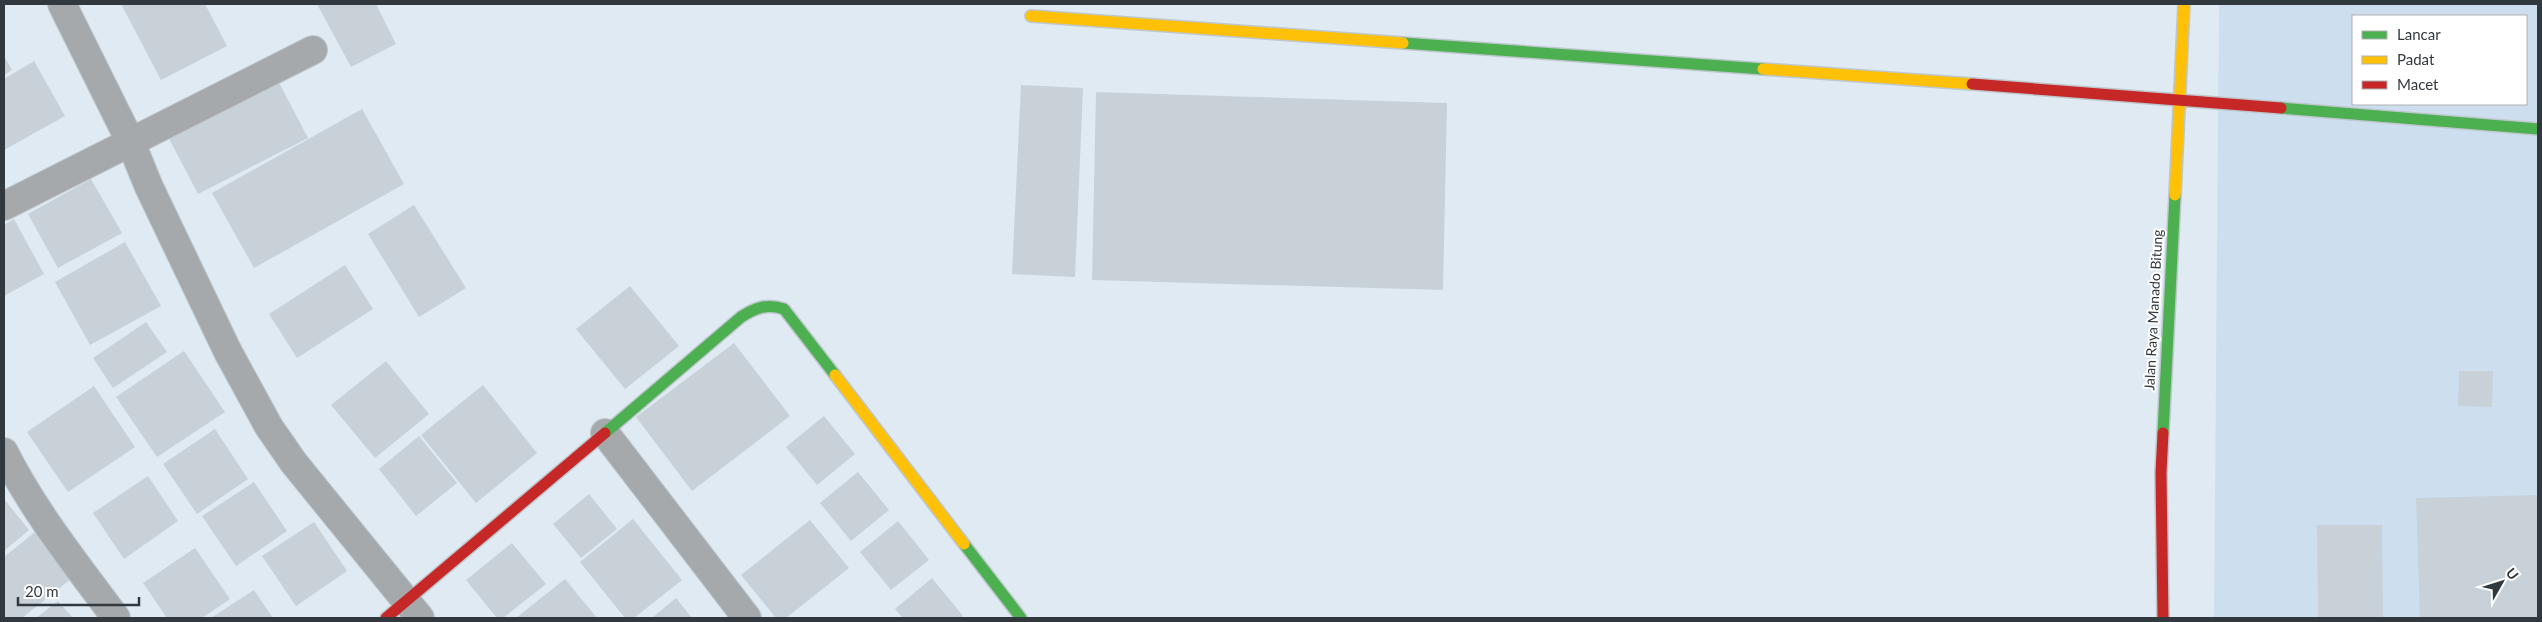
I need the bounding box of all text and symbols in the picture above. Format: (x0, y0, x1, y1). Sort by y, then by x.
legend (2352, 15, 2527, 105)
text: Lancar (2397, 25, 2441, 43)
text: Padat (2397, 50, 2435, 68)
text: Macet (2397, 75, 2439, 93)
street label: Jalan Raya Manado Bitung (2140, 229, 2166, 391)
north arrow (2477, 557, 2527, 607)
text: U (2503, 564, 2522, 583)
scale bar (18, 574, 139, 606)
text: 20 m (25, 582, 59, 600)

